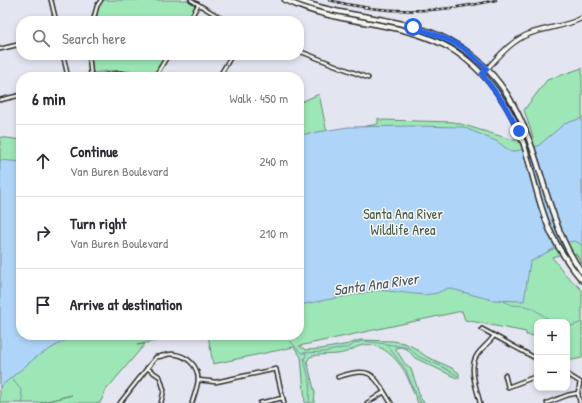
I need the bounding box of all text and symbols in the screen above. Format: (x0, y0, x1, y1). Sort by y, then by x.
search box (16, 16, 304, 60)
route start (404, 18, 422, 36)
icon: search (30, 27, 52, 49)
text: Search here (62, 28, 126, 49)
text: 6 min (32, 87, 66, 110)
text: Walk · 450 m (229, 89, 288, 107)
route end (510, 122, 528, 140)
text: Continue (70, 141, 118, 162)
icon: ahead (32, 150, 54, 172)
text: 240 m (259, 152, 288, 170)
text: Van Buren Boulevard (70, 162, 168, 180)
park label: Santa Ana River Wildlife Area (363, 204, 443, 239)
text: Turn right (70, 213, 126, 234)
icon: right (32, 222, 54, 244)
text: 210 m (260, 224, 288, 242)
text: Van Buren Boulevard (70, 234, 168, 252)
water label: Santa Ana River (332, 267, 422, 300)
icon: arrive (32, 294, 54, 316)
text: Arrive at destination (70, 294, 182, 315)
map controls (534, 319, 570, 391)
button: + (534, 319, 570, 355)
button: − (534, 355, 570, 391)

